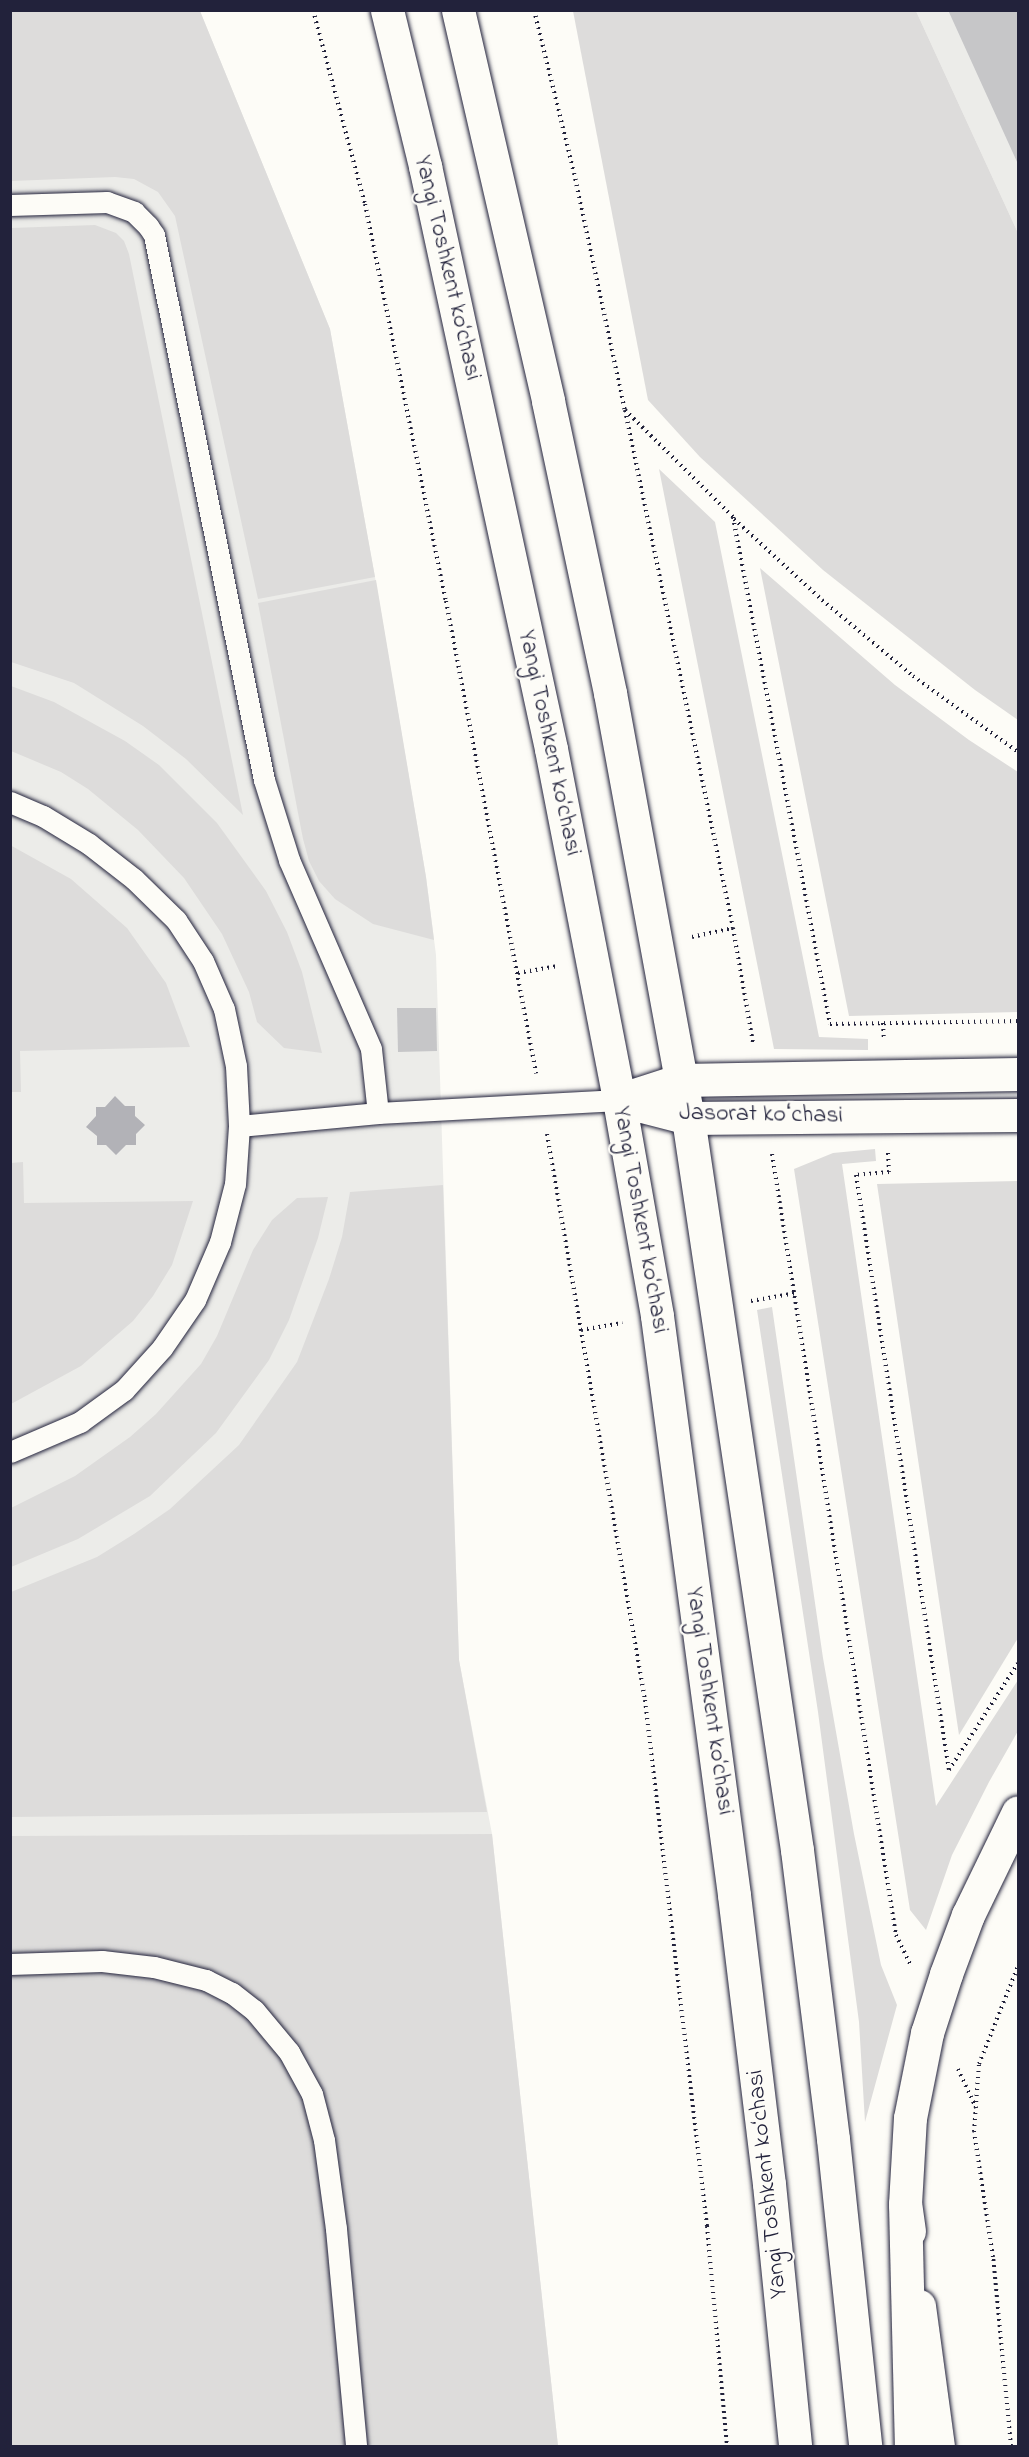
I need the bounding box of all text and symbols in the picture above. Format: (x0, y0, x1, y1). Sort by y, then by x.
street label: Yangi Toshkent ko‘chasi (407, 153, 487, 383)
street label: Yangi Toshkent ko‘chasi (511, 628, 587, 858)
street label: Jasorat koʻchasi (679, 1099, 843, 1131)
street label: Yangi Toshkent ko‘chasi (606, 1104, 674, 1336)
street label: Yangi Toshkent ko‘chasi (679, 1585, 739, 1817)
street label: Yangi Toshkent ko‘chasi (742, 2068, 794, 2300)

